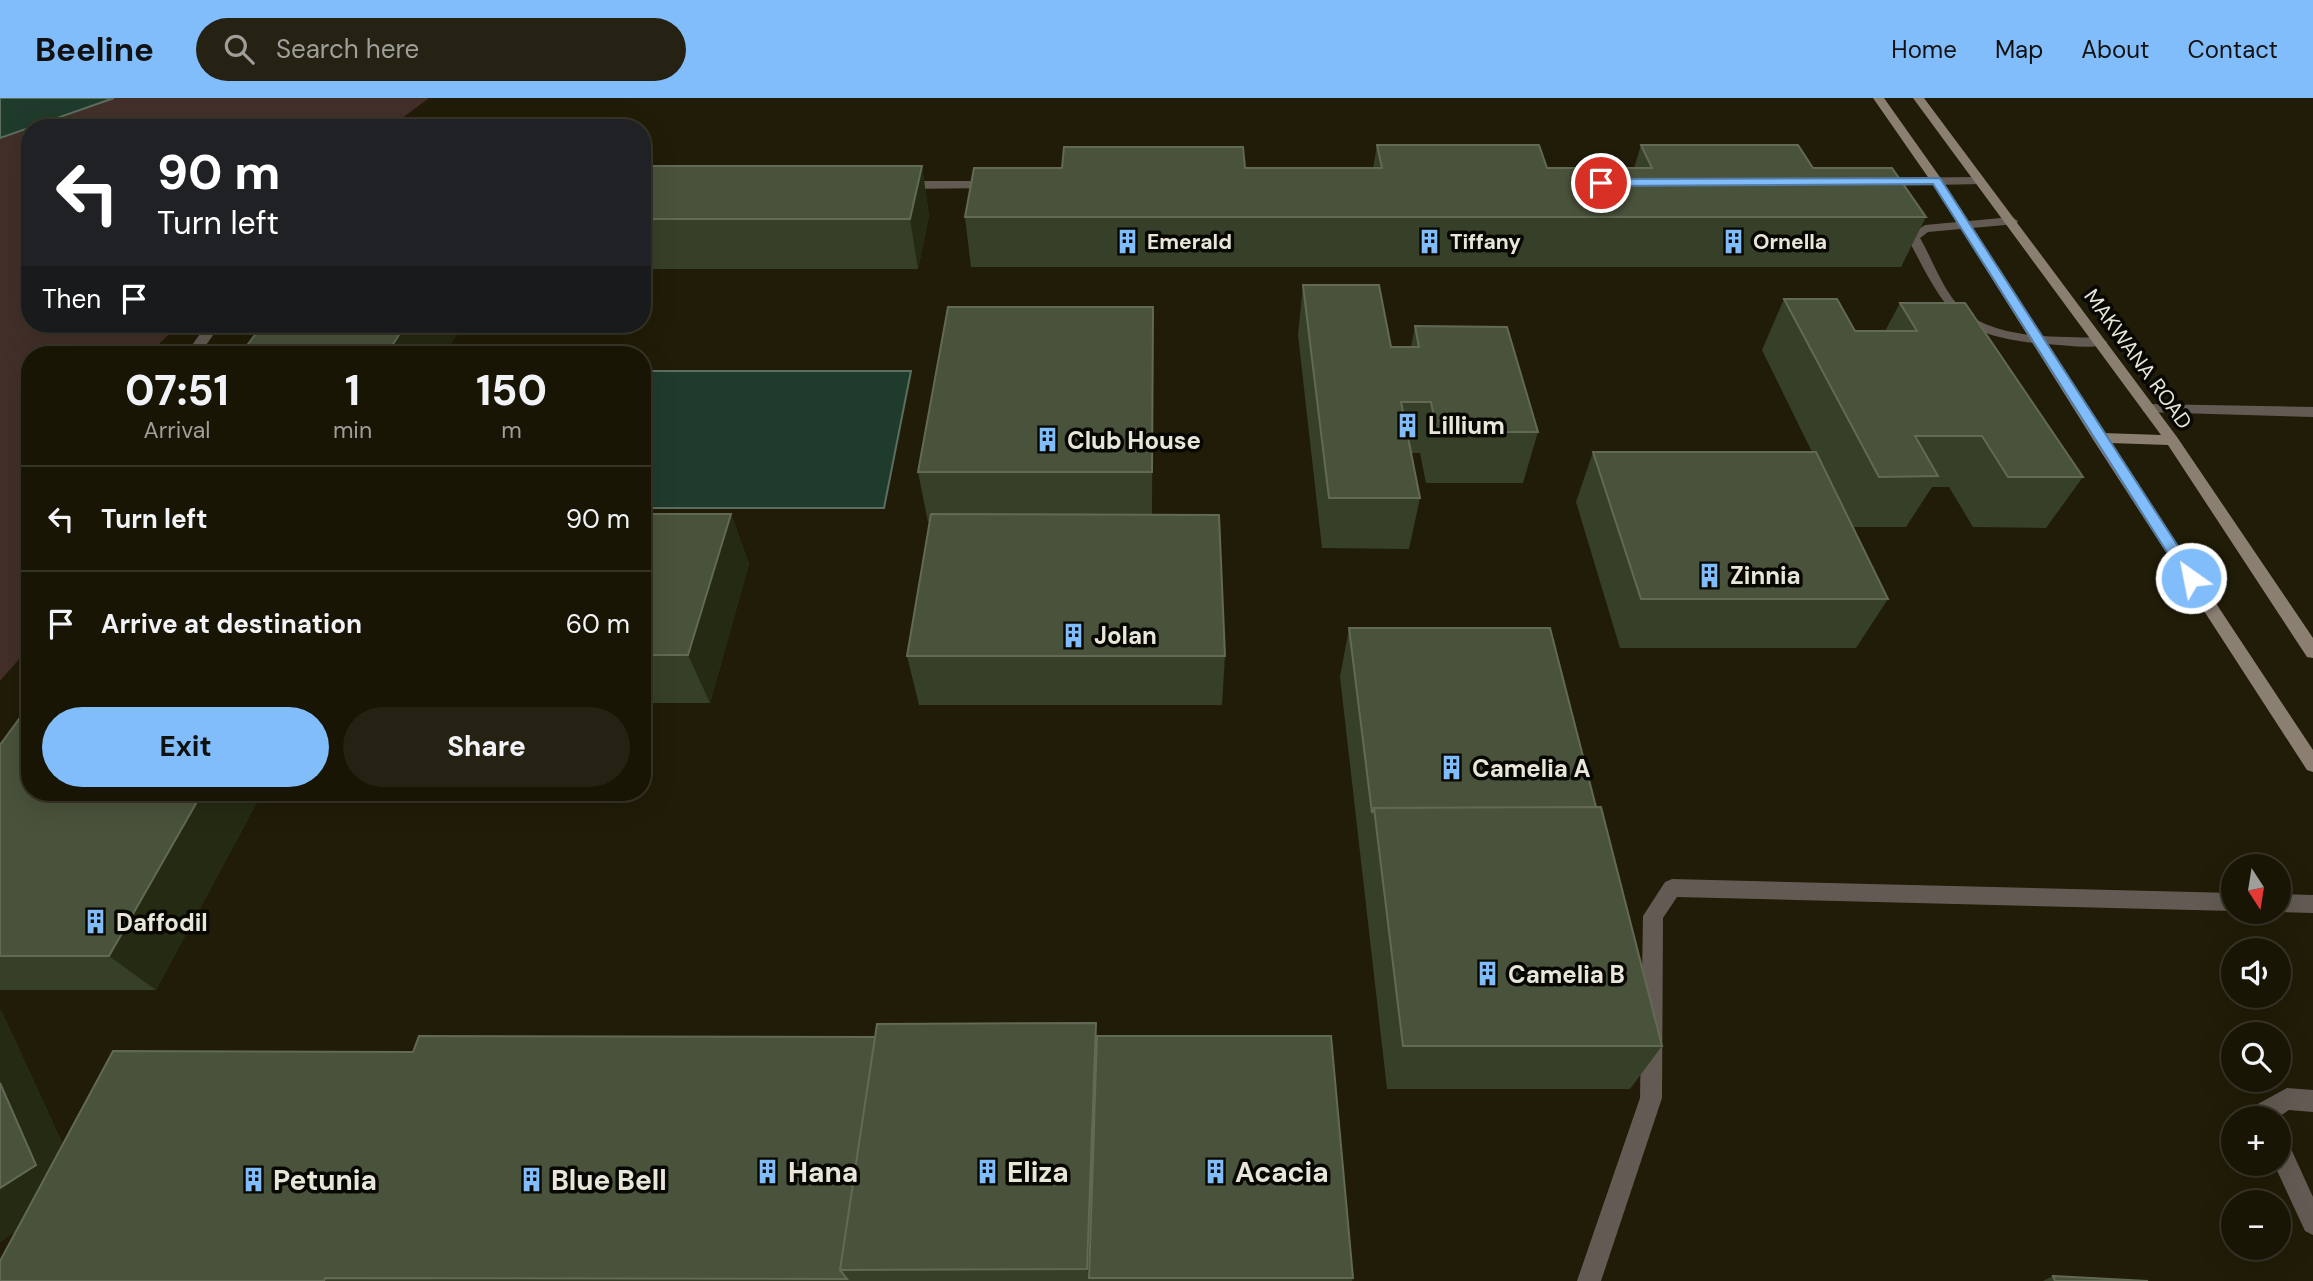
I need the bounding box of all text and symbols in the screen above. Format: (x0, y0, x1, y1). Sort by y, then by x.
search box (196, 18, 686, 81)
text: Beeline (35, 28, 154, 71)
icon: search (220, 30, 258, 68)
text: Search here (276, 32, 419, 66)
text: Home (1891, 34, 1957, 65)
text: Map (1995, 34, 2043, 65)
text: About (2081, 34, 2150, 65)
text: Contact (2188, 34, 2278, 65)
text: 90 m (157, 140, 280, 204)
icon: left (42, 147, 133, 238)
pin (1571, 153, 1631, 213)
icon: arrive (1582, 164, 1620, 202)
text: Turn left (157, 202, 279, 244)
building icon: Emerald (1113, 228, 1141, 256)
place label: Emerald (1147, 228, 1232, 256)
building icon: Tiffany (1416, 228, 1444, 256)
place label: Tiffany (1450, 228, 1521, 256)
building icon: Ornella (1719, 228, 1747, 256)
place label: Ornella (1753, 228, 1827, 256)
icon: arrive (115, 280, 153, 318)
text: Then (42, 282, 101, 316)
street label: MAKWANA ROAD (2078, 283, 2198, 435)
text: 07:51 (125, 363, 229, 418)
text: 1 (345, 363, 360, 418)
text: 150 (476, 363, 547, 418)
place label: Lillium (1428, 410, 1505, 441)
building icon: Lillium (1394, 411, 1422, 439)
text: Arrival (143, 415, 210, 445)
text: min (333, 415, 372, 445)
text: m (501, 415, 522, 445)
place label: Club House (1067, 425, 1201, 456)
building icon: Club House (1033, 426, 1061, 454)
icon: left (42, 500, 80, 538)
text: Turn left (101, 502, 208, 536)
text: 90 m (566, 502, 630, 536)
position arrow (2154, 541, 2228, 615)
place label: Zinnia (1730, 560, 1801, 591)
building icon: Zinnia (1696, 561, 1724, 589)
icon: arrive (42, 605, 80, 643)
text: Arrive at destination (101, 607, 362, 641)
text: 60 m (566, 607, 630, 641)
place label: Jolan (1094, 620, 1157, 651)
building icon: Jolan (1060, 621, 1088, 649)
button: Exit (42, 707, 329, 787)
button: Share (343, 707, 630, 787)
place label: Camelia A (1472, 753, 1591, 784)
building icon: Camelia A (1438, 754, 1466, 782)
north arrow (2221, 854, 2291, 924)
map controls (2221, 854, 2291, 1260)
place label: Daffodil (116, 907, 208, 938)
building icon: Daffodil (82, 908, 110, 936)
button: sound (2221, 938, 2291, 1008)
place label: Camelia B (1508, 959, 1625, 990)
building icon: Camelia B (1474, 960, 1502, 988)
button: search (2221, 1022, 2291, 1092)
button: + (2221, 1106, 2291, 1176)
place label: Hana (788, 1154, 858, 1191)
place label: Eliza (1007, 1154, 1069, 1191)
place label: Acacia (1235, 1154, 1329, 1191)
building icon: Hana (754, 1158, 782, 1186)
building icon: Eliza (973, 1158, 1001, 1186)
building icon: Acacia (1201, 1158, 1229, 1186)
place label: Petunia (273, 1162, 377, 1199)
place label: Blue Bell (551, 1162, 667, 1199)
building icon: Petunia (239, 1166, 267, 1194)
building icon: Blue Bell (517, 1166, 545, 1194)
button: − (2221, 1190, 2291, 1260)

